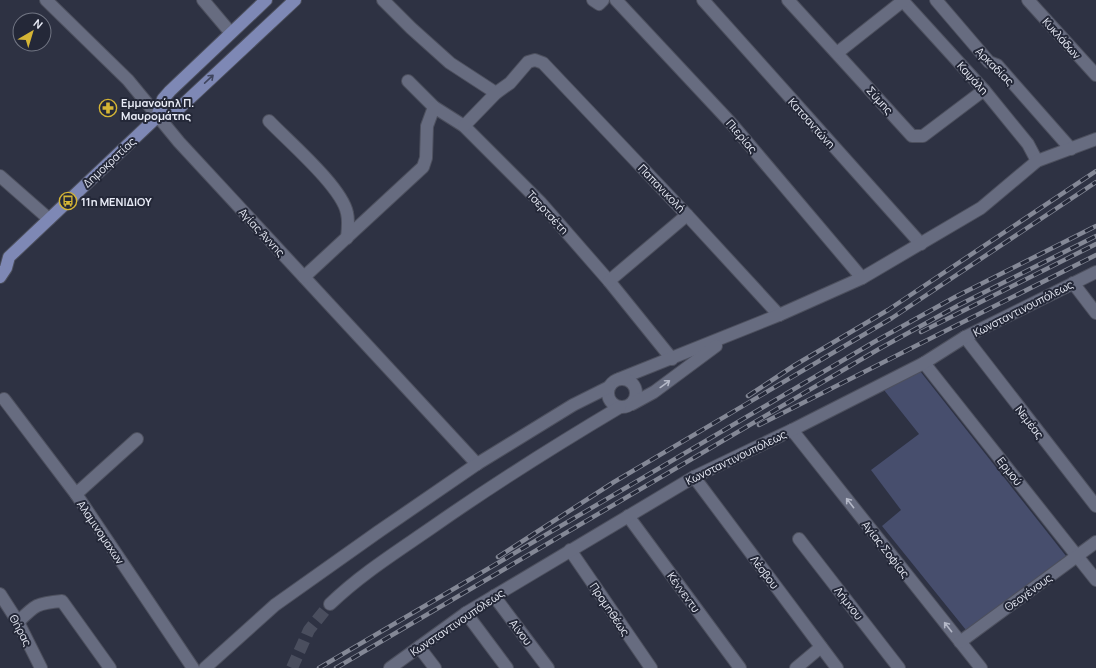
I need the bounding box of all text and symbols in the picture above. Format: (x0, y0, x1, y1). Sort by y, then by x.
north arrow (12, 12, 52, 52)
street label: Κυκλάδων (1039, 14, 1085, 62)
text: N (31, 15, 46, 32)
street label: Αρκαδίας (973, 44, 1017, 88)
street label: Καψάλη (954, 58, 992, 98)
one-way arrow (204, 75, 214, 84)
street label: Σύμης (863, 83, 897, 117)
place label: Εμμανούηλ Π. Μαυρομάτης (121, 95, 194, 123)
street label: Κατσαντώνη (785, 95, 839, 151)
pharmacy icon: Εμμανούηλ Π. Μαυρομάτης (98, 98, 118, 118)
street label: Πιερίας (723, 116, 761, 156)
street label: Δημοκρατίας (79, 134, 139, 190)
street label: Παπανικολή (635, 161, 689, 215)
street label: Τσερτσέτη (524, 187, 572, 237)
bus stop icon: 11η ΜΕΝΙΔΙΟΥ (58, 191, 78, 211)
place label: 11η ΜΕΝΙΔΙΟΥ (81, 194, 152, 209)
street label: Αγίας Άννης (236, 205, 288, 259)
street label: Κωνσταντινουπόλεως (970, 276, 1076, 340)
one-way arrow (659, 379, 670, 388)
street label: Νεμέας (1012, 402, 1048, 442)
street label: Κωνσταντινουπόλεως (683, 426, 789, 488)
street label: Ερμού (994, 454, 1026, 488)
street label: Αλαμινομαχων (74, 497, 128, 567)
one-way arrow (845, 497, 854, 508)
street label: Αγίας Σοφίας (859, 517, 913, 581)
street label: Λέσβου (748, 552, 782, 592)
street label: Κέννεντυ (664, 569, 704, 615)
street label: Θεογένους (1001, 570, 1055, 614)
street label: Προμηθέως (587, 579, 633, 639)
street label: Λήμνου (831, 583, 867, 623)
street label: Κωνσταντινουπόλεως (407, 585, 507, 659)
street label: Θήρας (6, 612, 36, 648)
street label: Αίνου (506, 616, 536, 648)
one-way arrow (943, 621, 952, 632)

